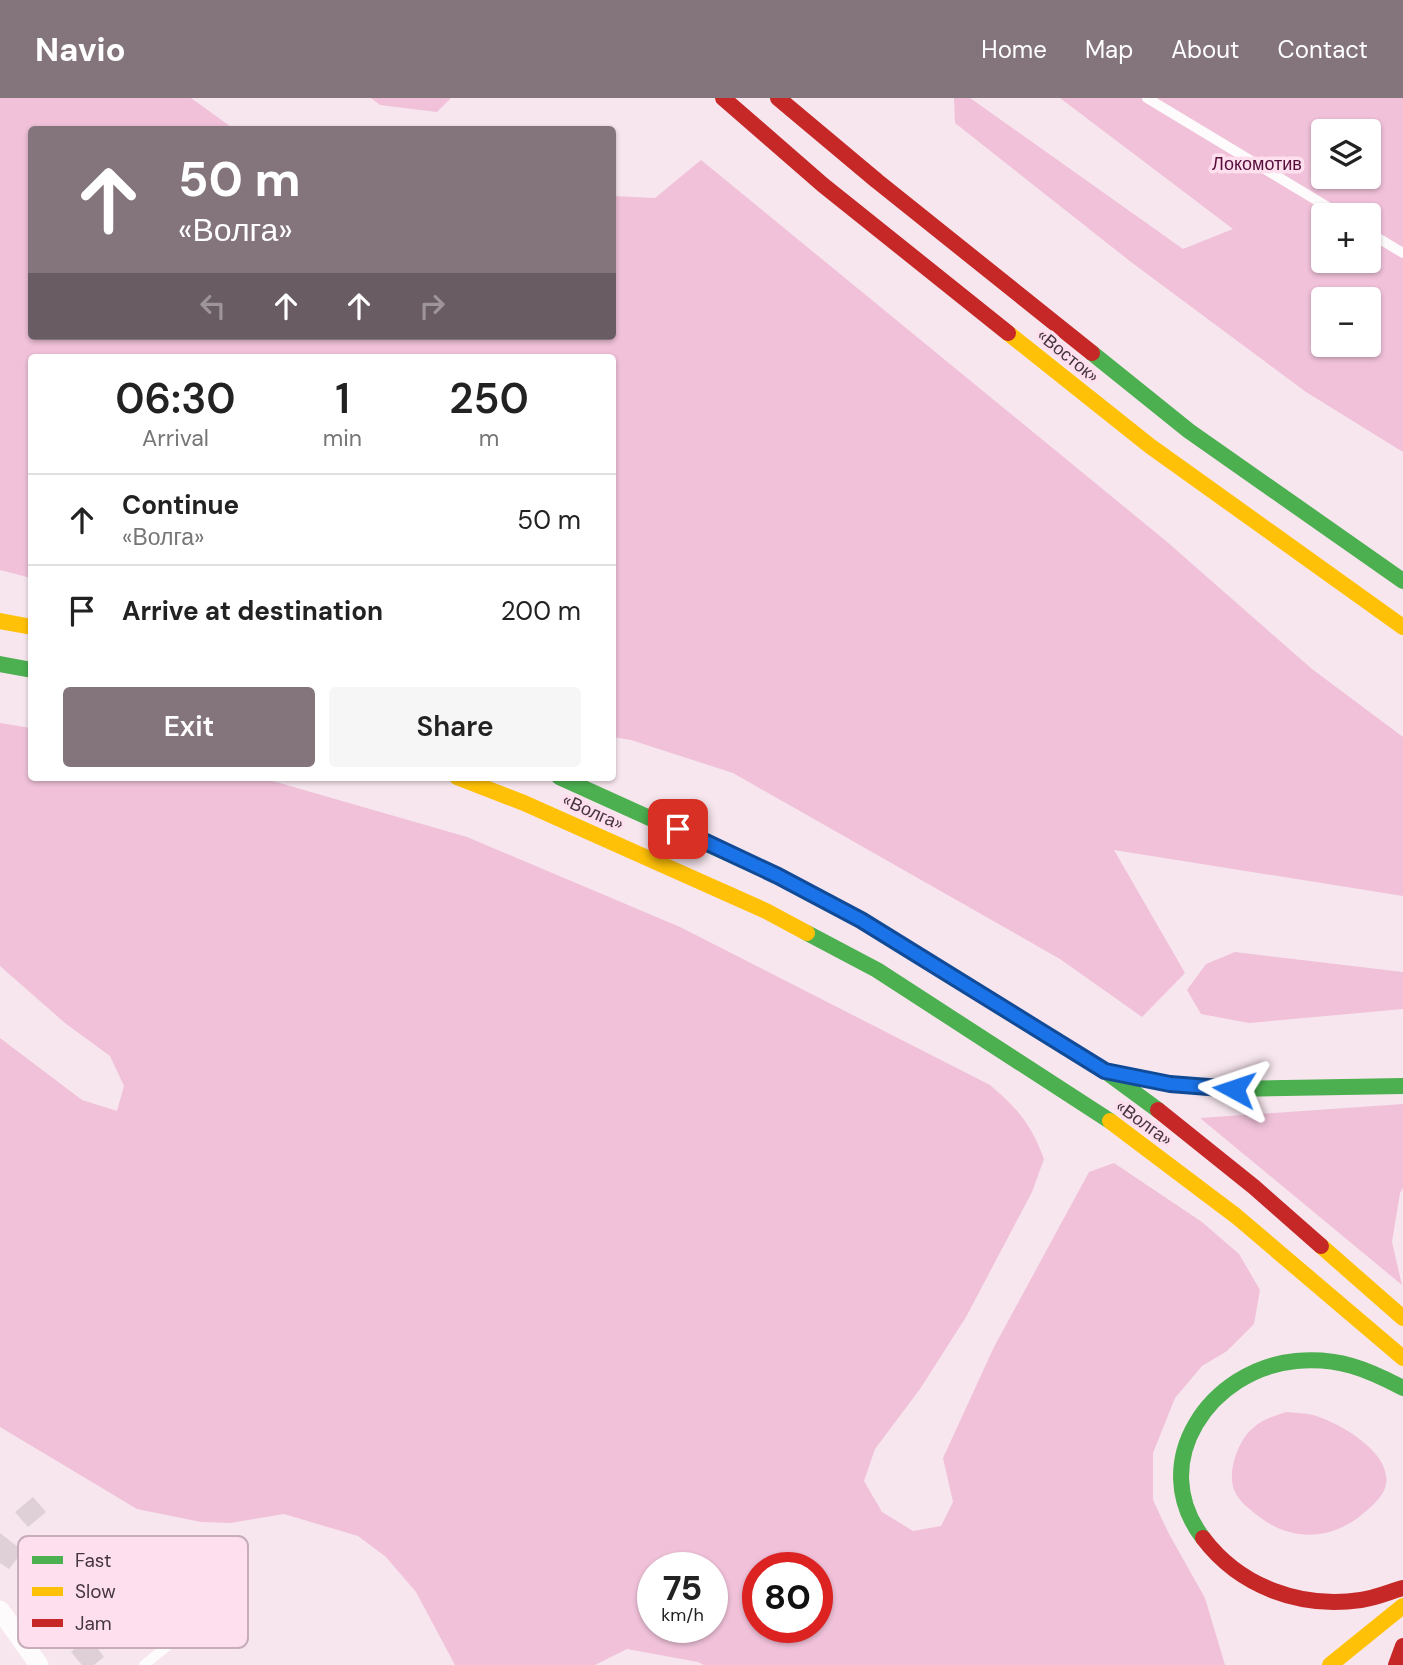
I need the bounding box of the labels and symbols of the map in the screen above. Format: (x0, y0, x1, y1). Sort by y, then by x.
park label: Локомотив (1212, 152, 1302, 176)
street label: «Восток» (1032, 324, 1104, 388)
street label: «Волга» (559, 788, 627, 836)
pin (648, 799, 708, 859)
position arrow (1197, 1052, 1271, 1126)
street label: «Волга» (1111, 1094, 1177, 1152)
legend (18, 1536, 248, 1648)
text: Fast (75, 1548, 111, 1573)
speed limit sign: 80 (742, 1552, 833, 1643)
text: Slow (75, 1579, 116, 1604)
text: Jam (75, 1611, 112, 1636)

